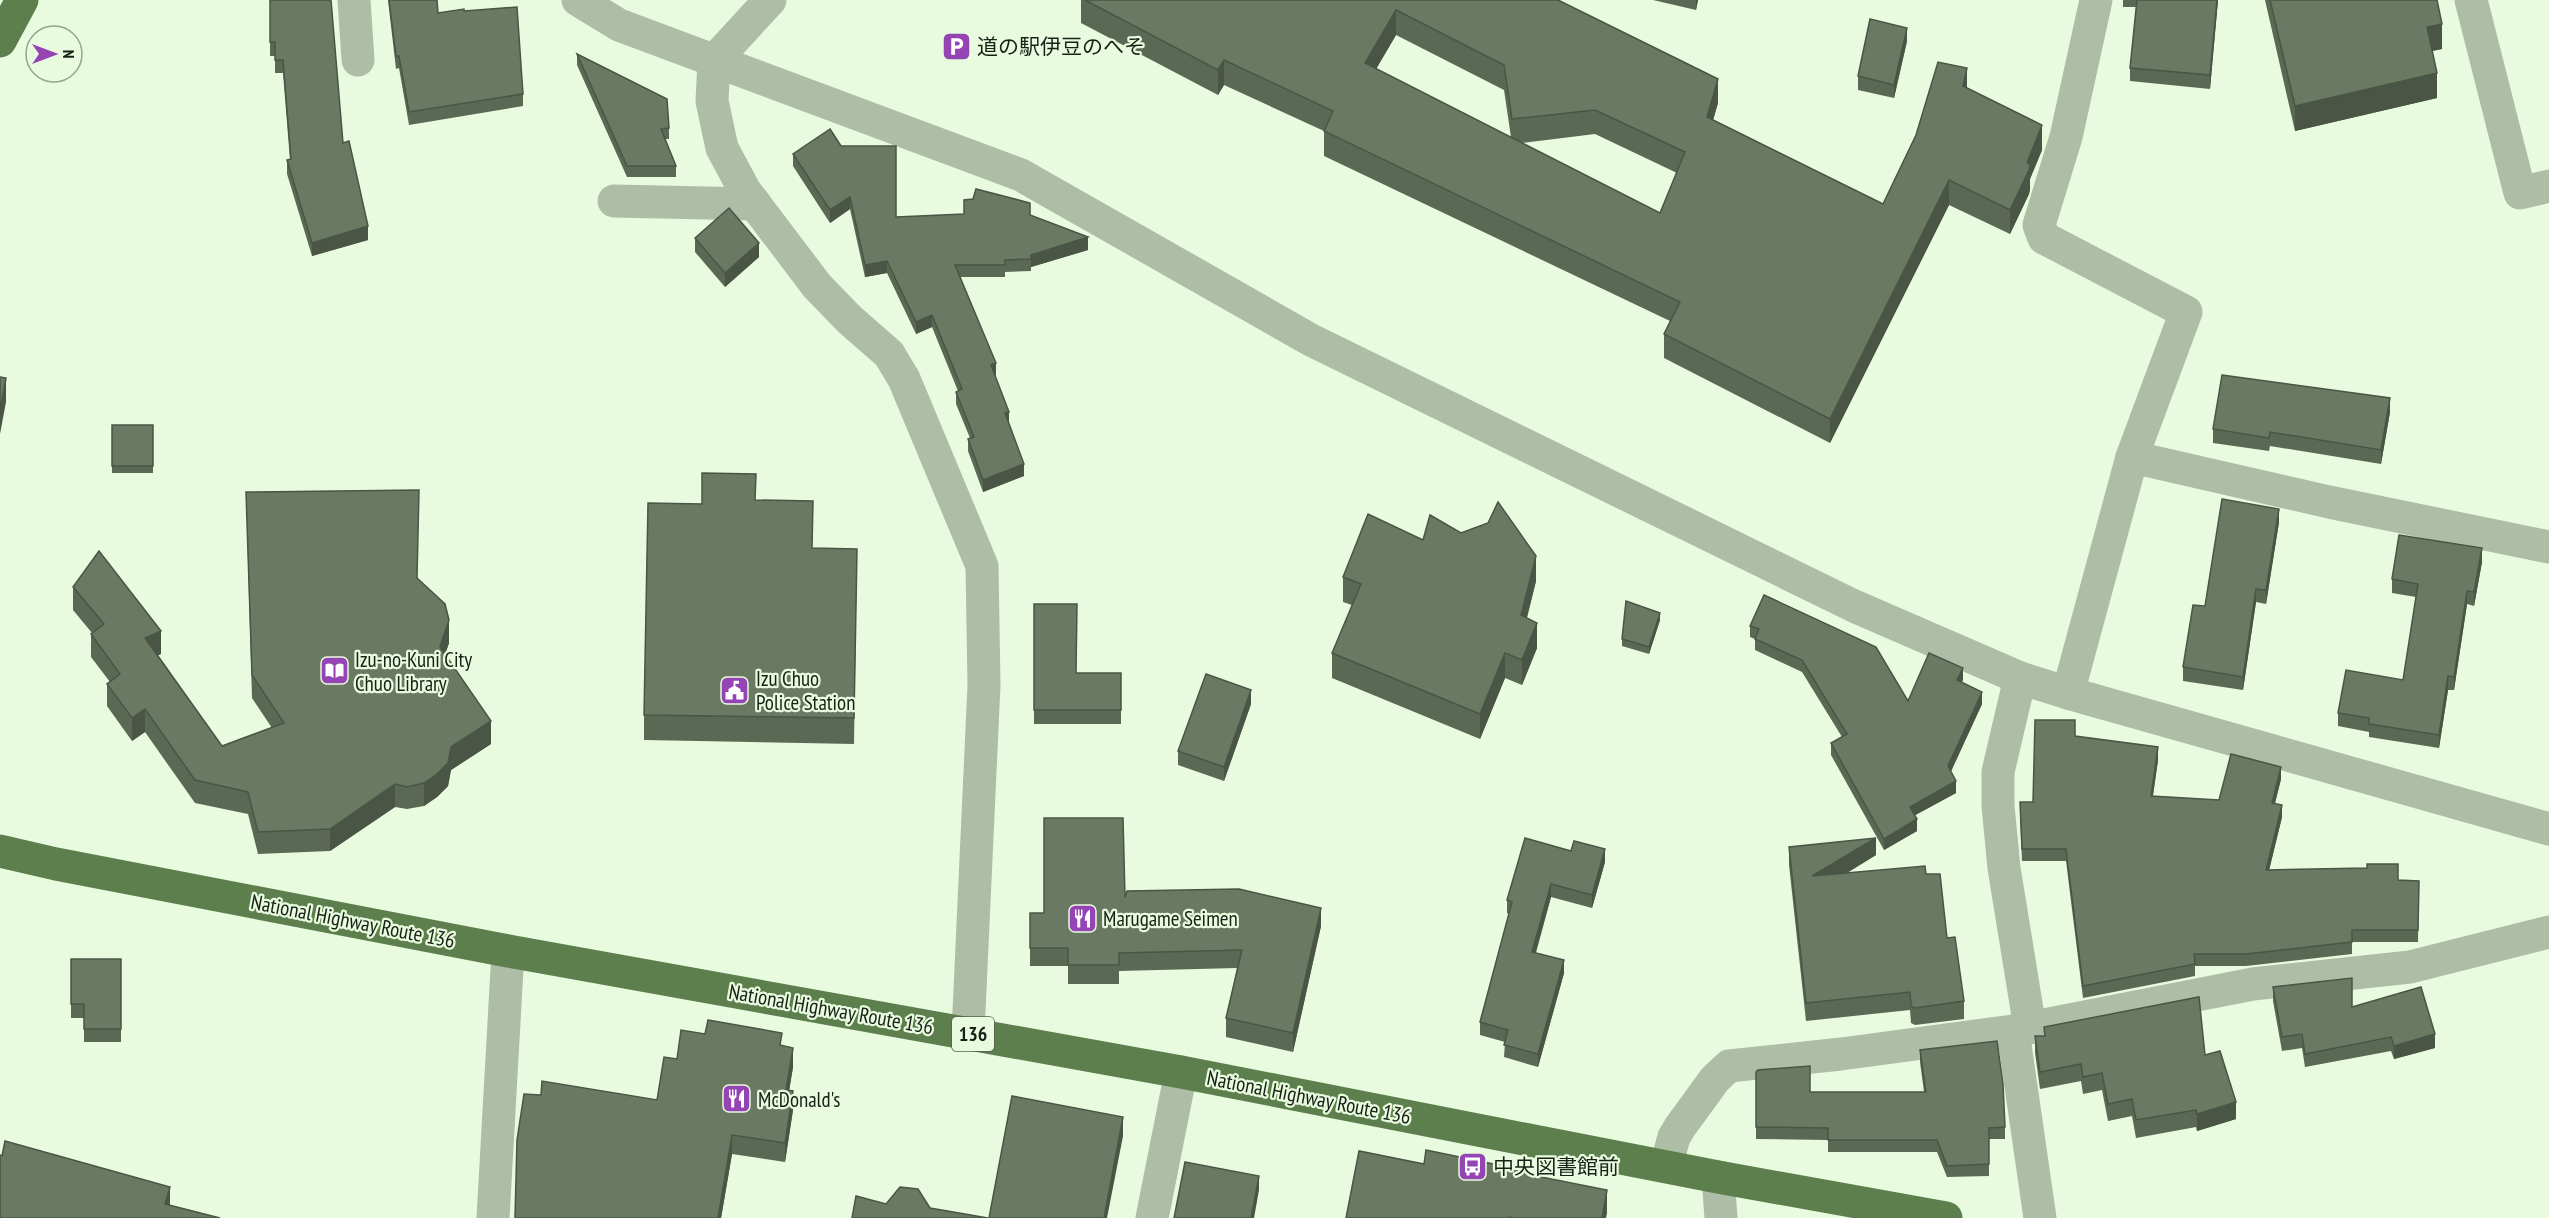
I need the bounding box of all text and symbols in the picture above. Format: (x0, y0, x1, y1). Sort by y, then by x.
north arrow (24, 24, 84, 84)
parking icon: 道の駅伊豆のへそ (940, 30, 972, 62)
place label: 道の駅伊豆のへそ (977, 33, 1145, 60)
text: N (59, 50, 79, 58)
place label: Izu-no-Kuni City Chuo Library (355, 646, 472, 697)
library icon: Izu-no-Kuni City Chuo Library (318, 655, 350, 687)
place label: Izu Chuo Police Station (756, 665, 855, 716)
public building icon: Izu Chuo Police Station (719, 674, 751, 706)
street label: National Highway Route 136 (249, 888, 457, 954)
restaurant icon: Marugame Seimen (1066, 902, 1098, 934)
place label: Marugame Seimen (1103, 905, 1238, 932)
street label: National Highway Route 136 (727, 978, 935, 1040)
road number: 136 (952, 1017, 994, 1051)
street label: National Highway Route 136 (1205, 1064, 1413, 1130)
restaurant icon: McDonald's (721, 1083, 753, 1115)
place label: McDonald's (758, 1086, 840, 1113)
bus stop icon: 中央図書館前 (1456, 1150, 1488, 1182)
place label: 中央図書館前 (1493, 1153, 1619, 1180)

